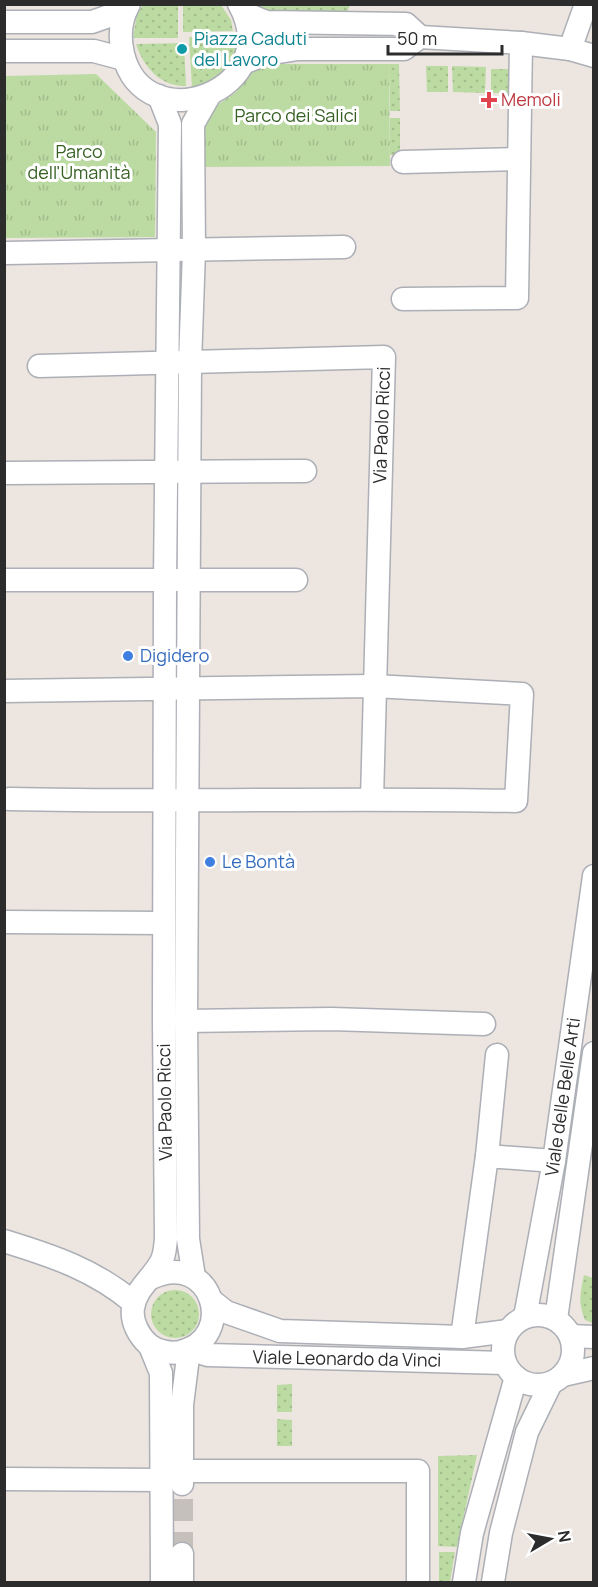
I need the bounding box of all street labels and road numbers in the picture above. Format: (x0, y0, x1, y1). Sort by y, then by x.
street label: Via Paolo Ricci (367, 366, 395, 484)
street label: Viale delle Belle Arti (539, 1016, 585, 1178)
street label: Via Paolo Ricci (151, 1043, 177, 1161)
street label: Viale Leonardo da Vinci (252, 1344, 442, 1372)

